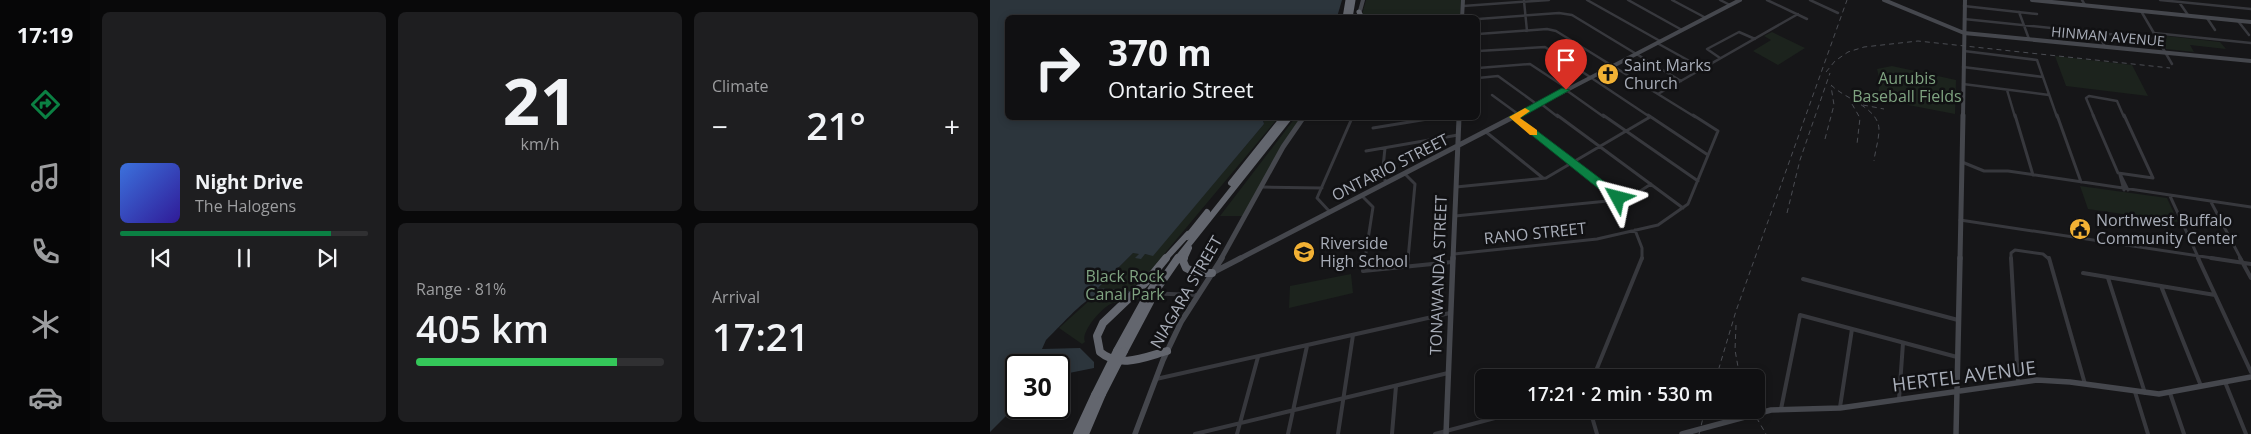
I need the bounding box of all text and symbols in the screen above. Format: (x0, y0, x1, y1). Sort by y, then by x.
text: 17:19 (17, 19, 73, 49)
street label: HINMAN AVENUE (2050, 22, 2166, 50)
text: 370 m (1108, 29, 1212, 76)
icon: right (1025, 35, 1090, 100)
pin (1545, 39, 1587, 90)
icon: arrive (1552, 46, 1580, 74)
place label: Saint Marks Church (1624, 54, 1711, 94)
text: 21 (503, 56, 577, 144)
church icon: Saint Marks Church (1596, 62, 1620, 86)
park label: Aurubis Baseball Fields (1852, 67, 1962, 107)
text: Ontario Street (1108, 74, 1254, 104)
text: Climate (712, 75, 769, 97)
icon: directions (28, 87, 63, 122)
text: 21° (806, 99, 866, 151)
text: − (712, 107, 728, 145)
text: + (944, 107, 960, 145)
street label: ONTARIO STREET (1328, 128, 1452, 206)
text: km/h (521, 133, 559, 155)
icon: music (28, 160, 63, 195)
text: Night Drive (195, 169, 303, 195)
position arrow (1591, 171, 1643, 223)
street label: TONAWANDA STREET (1424, 194, 1452, 355)
text: The Halogens (195, 195, 296, 217)
place label: Northwest Buffalo Community Center (2096, 209, 2237, 249)
street label: RANO STREET (1483, 217, 1587, 249)
public building icon: Northwest Buffalo Community Center (2068, 217, 2092, 241)
street label: NIAGARA STREET (1145, 232, 1227, 352)
place label: Riverside High School (1320, 232, 1408, 272)
icon: phone (28, 234, 63, 269)
school or university icon: Riverside High School (1292, 240, 1316, 264)
icon: previous (147, 244, 175, 272)
icon: pause (230, 244, 258, 272)
icon: next (313, 244, 341, 272)
park label: Black Rock Canal Park (1085, 265, 1165, 305)
text: Range · 81% (416, 278, 506, 300)
text: Arrival (712, 286, 760, 308)
text: 405 km (416, 302, 549, 354)
icon: climate (28, 307, 63, 342)
text: 17:21 (712, 310, 809, 362)
speed limit sign: 30 (1005, 354, 1070, 419)
street label: HERTEL AVENUE (1891, 354, 2037, 398)
icon: car (28, 380, 63, 415)
text: 17:21 · 2 min · 530 m (1527, 381, 1713, 407)

